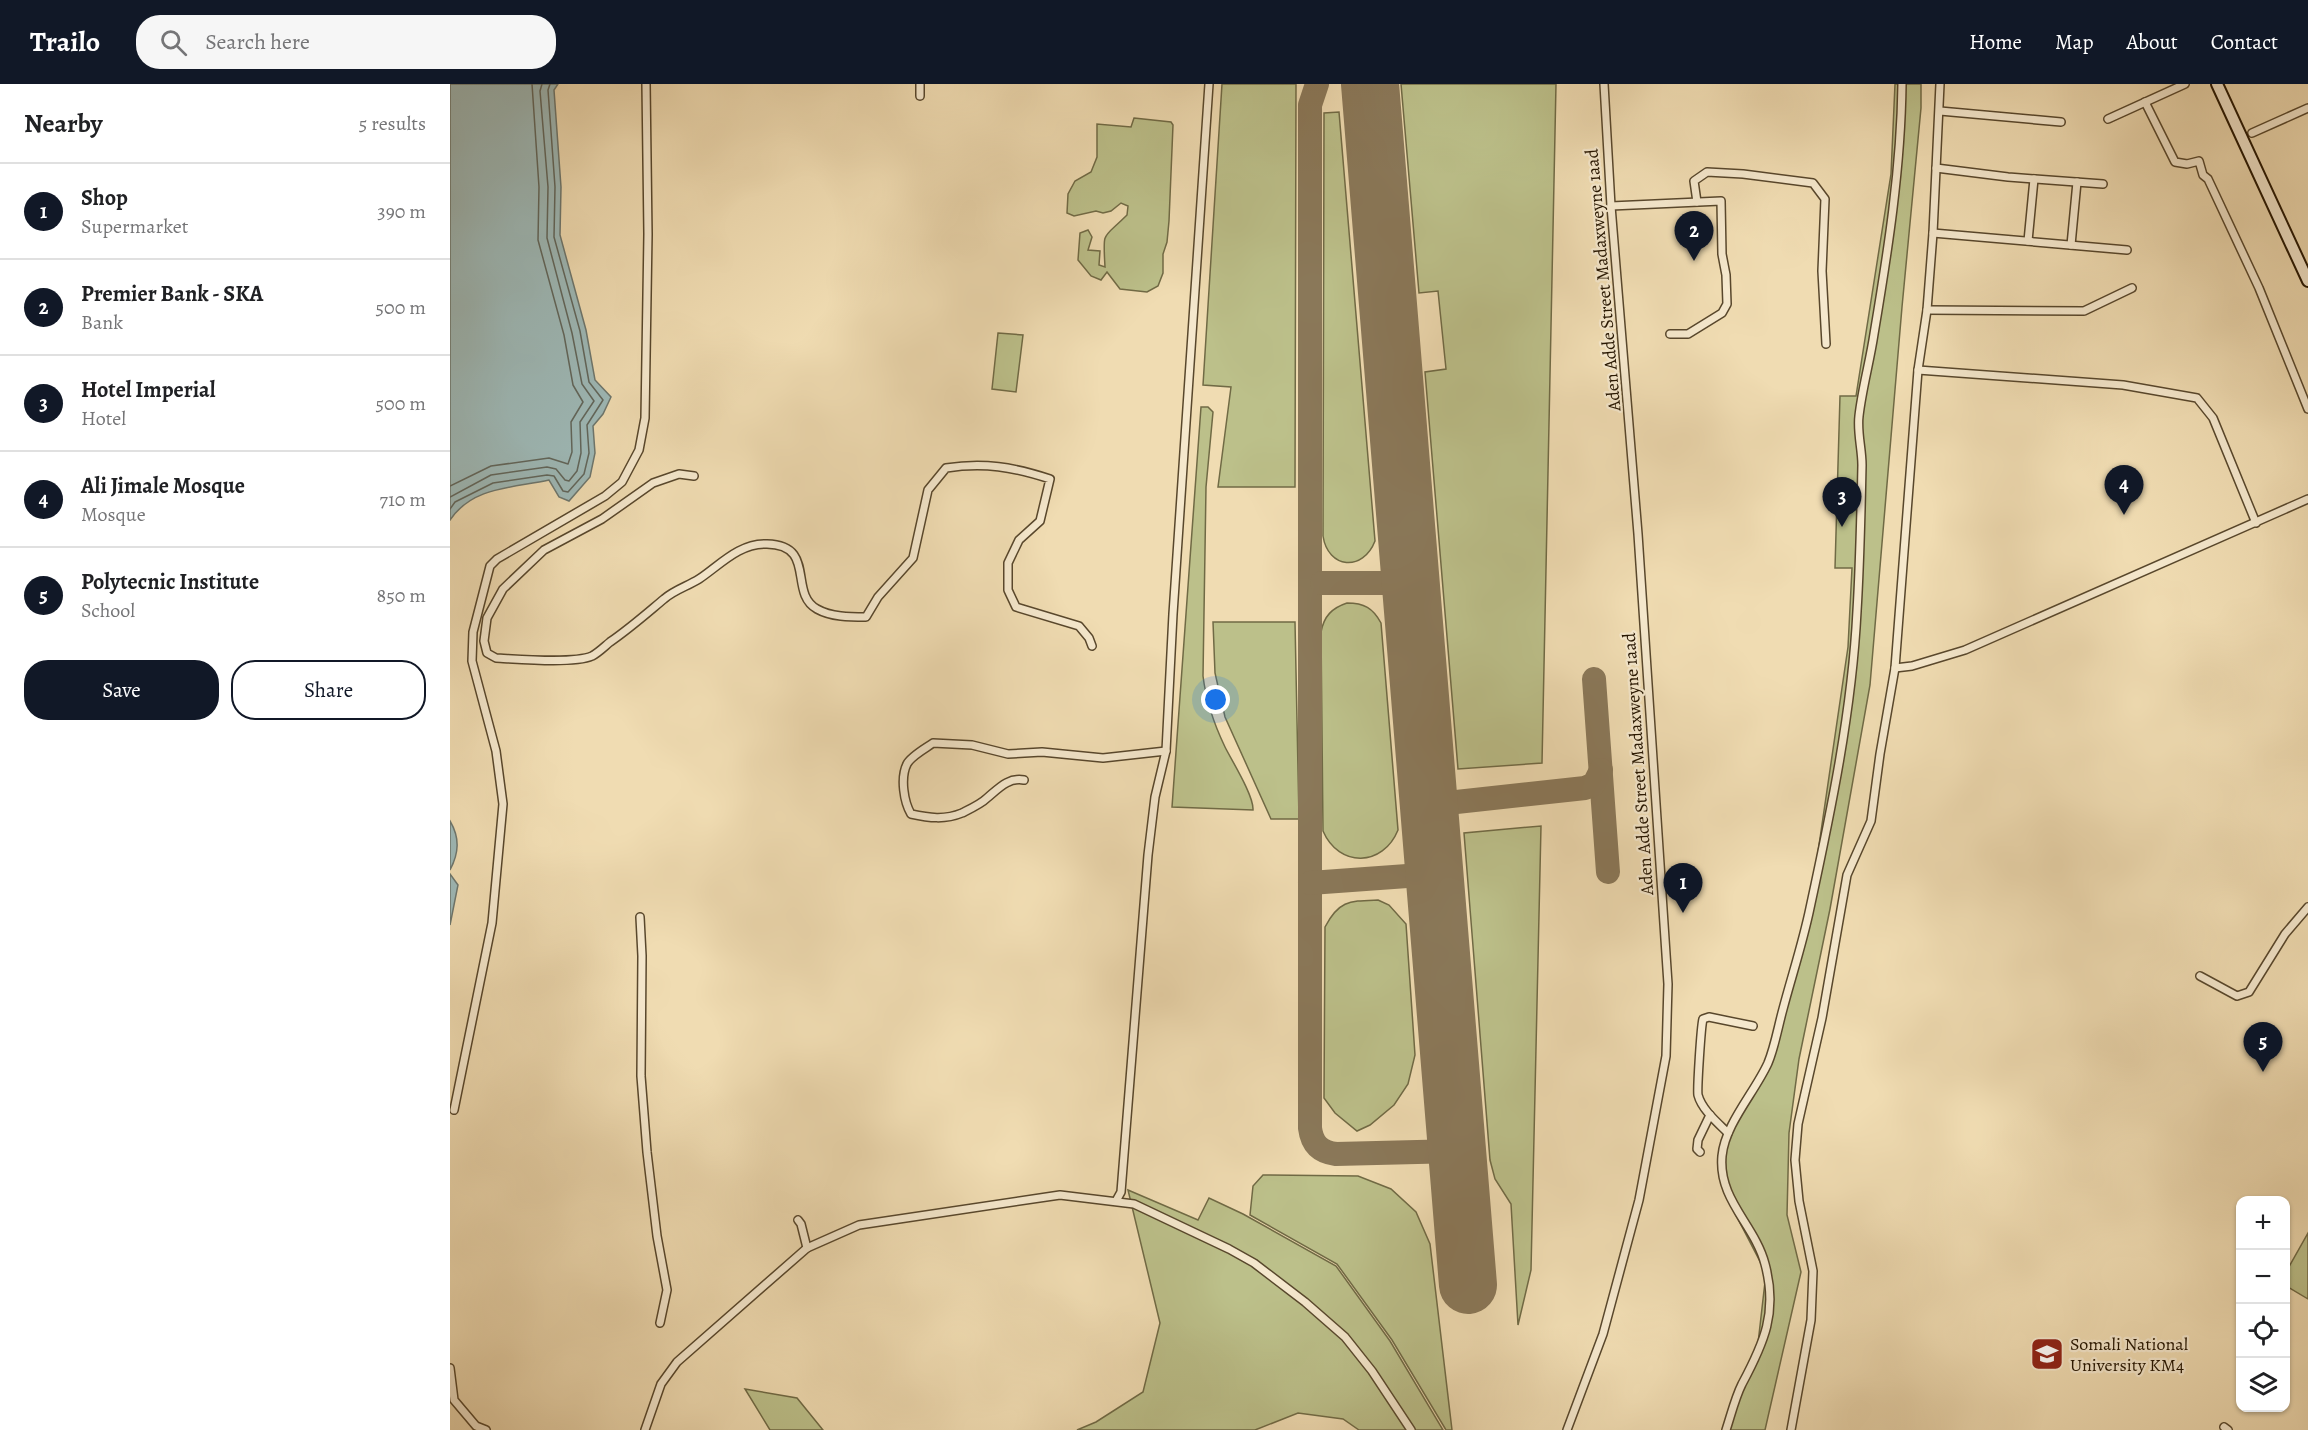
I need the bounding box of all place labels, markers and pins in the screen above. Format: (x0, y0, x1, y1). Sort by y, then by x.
pin: 2 (1674, 212, 1714, 261)
pin: 4 (2104, 466, 2144, 515)
pin: 3 (1822, 478, 1862, 527)
pin: 1 (1664, 864, 1702, 913)
pin: 5 (2244, 1022, 2282, 1072)
place label: Somali National University KM4 (2070, 1332, 2189, 1377)
school or university icon: Somali National University KM4 (2029, 1336, 2065, 1372)

